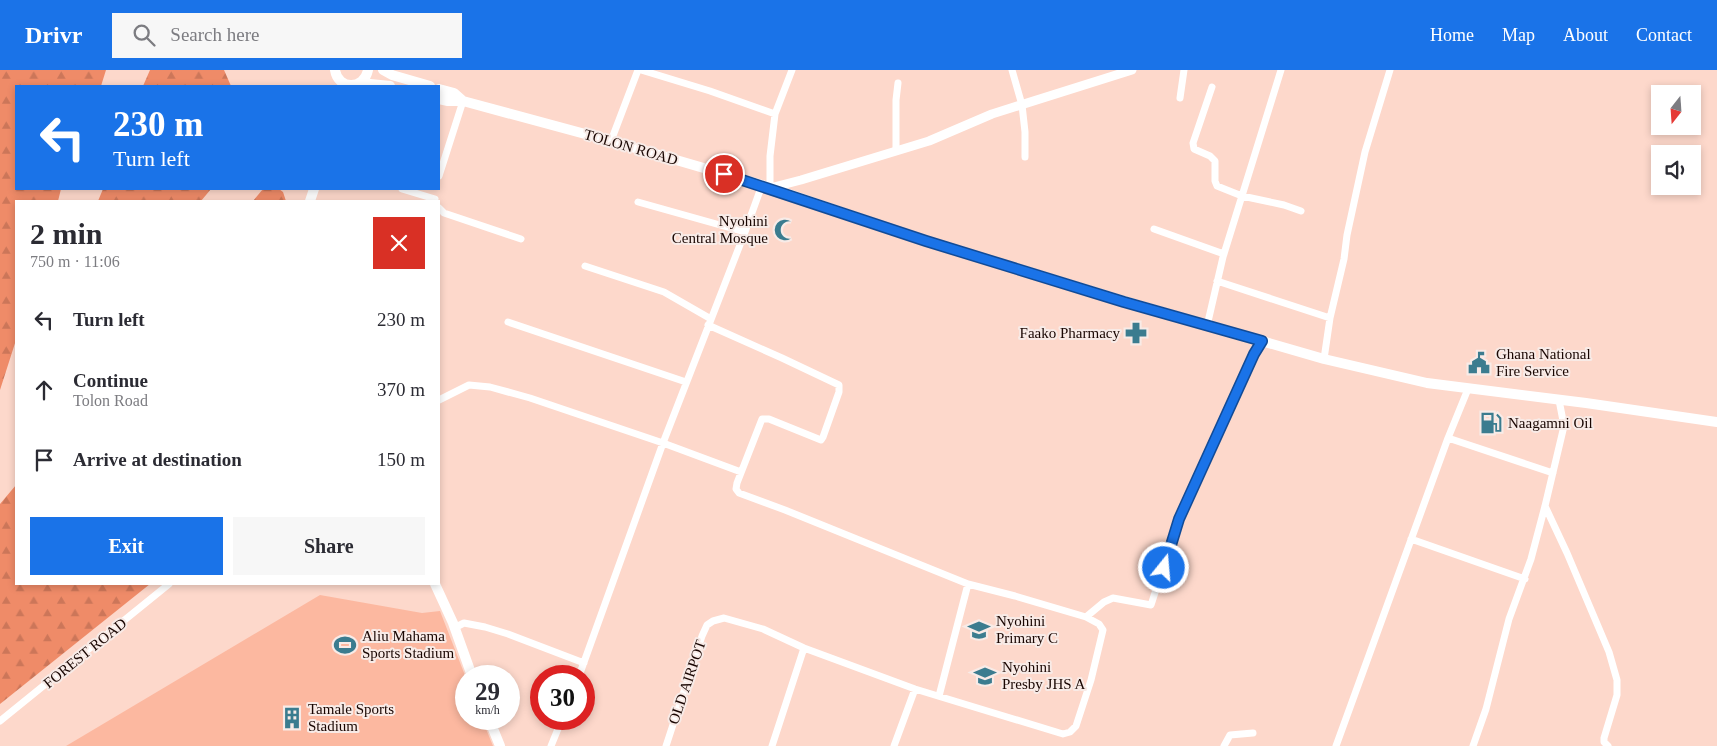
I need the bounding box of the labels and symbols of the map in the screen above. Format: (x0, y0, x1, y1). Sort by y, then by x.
north arrow (1651, 85, 1701, 135)
street label: TOLON ROAD (582, 126, 680, 168)
pin (703, 153, 745, 195)
place label: Nyohini Central Mosque (672, 213, 768, 246)
mosque icon: Nyohini Central Mosque (772, 217, 798, 243)
pharmacy icon: Faako Pharmacy (1123, 320, 1149, 346)
place label: Faako Pharmacy (1020, 325, 1120, 341)
place label: Ghana National Fire Service (1496, 346, 1591, 379)
public building icon: Ghana National Fire Service (1466, 350, 1492, 376)
fuel station icon: Naagamni Oil (1478, 410, 1504, 436)
place label: Naagamni Oil (1508, 415, 1593, 431)
position arrow (1137, 541, 1189, 593)
place label: Nyohini Primary C (996, 613, 1058, 646)
street label: FOREST ROAD (40, 615, 130, 691)
school or university icon: Nyohini Primary C (966, 617, 992, 643)
place label: Aliu Mahama Sports Stadium (362, 628, 454, 661)
sports icon: Aliu Mahama Sports Stadium (332, 632, 358, 658)
street label: OLD AIRPOT (665, 638, 709, 726)
place label: Nyohini Presby JHS A (1002, 659, 1086, 692)
school or university icon: Nyohini Presby JHS A (972, 663, 998, 689)
speed limit sign: 30 (530, 665, 595, 730)
place label: Tamale Sports Stadium (308, 701, 394, 734)
building icon: Tamale Sports Stadium (279, 705, 305, 731)

